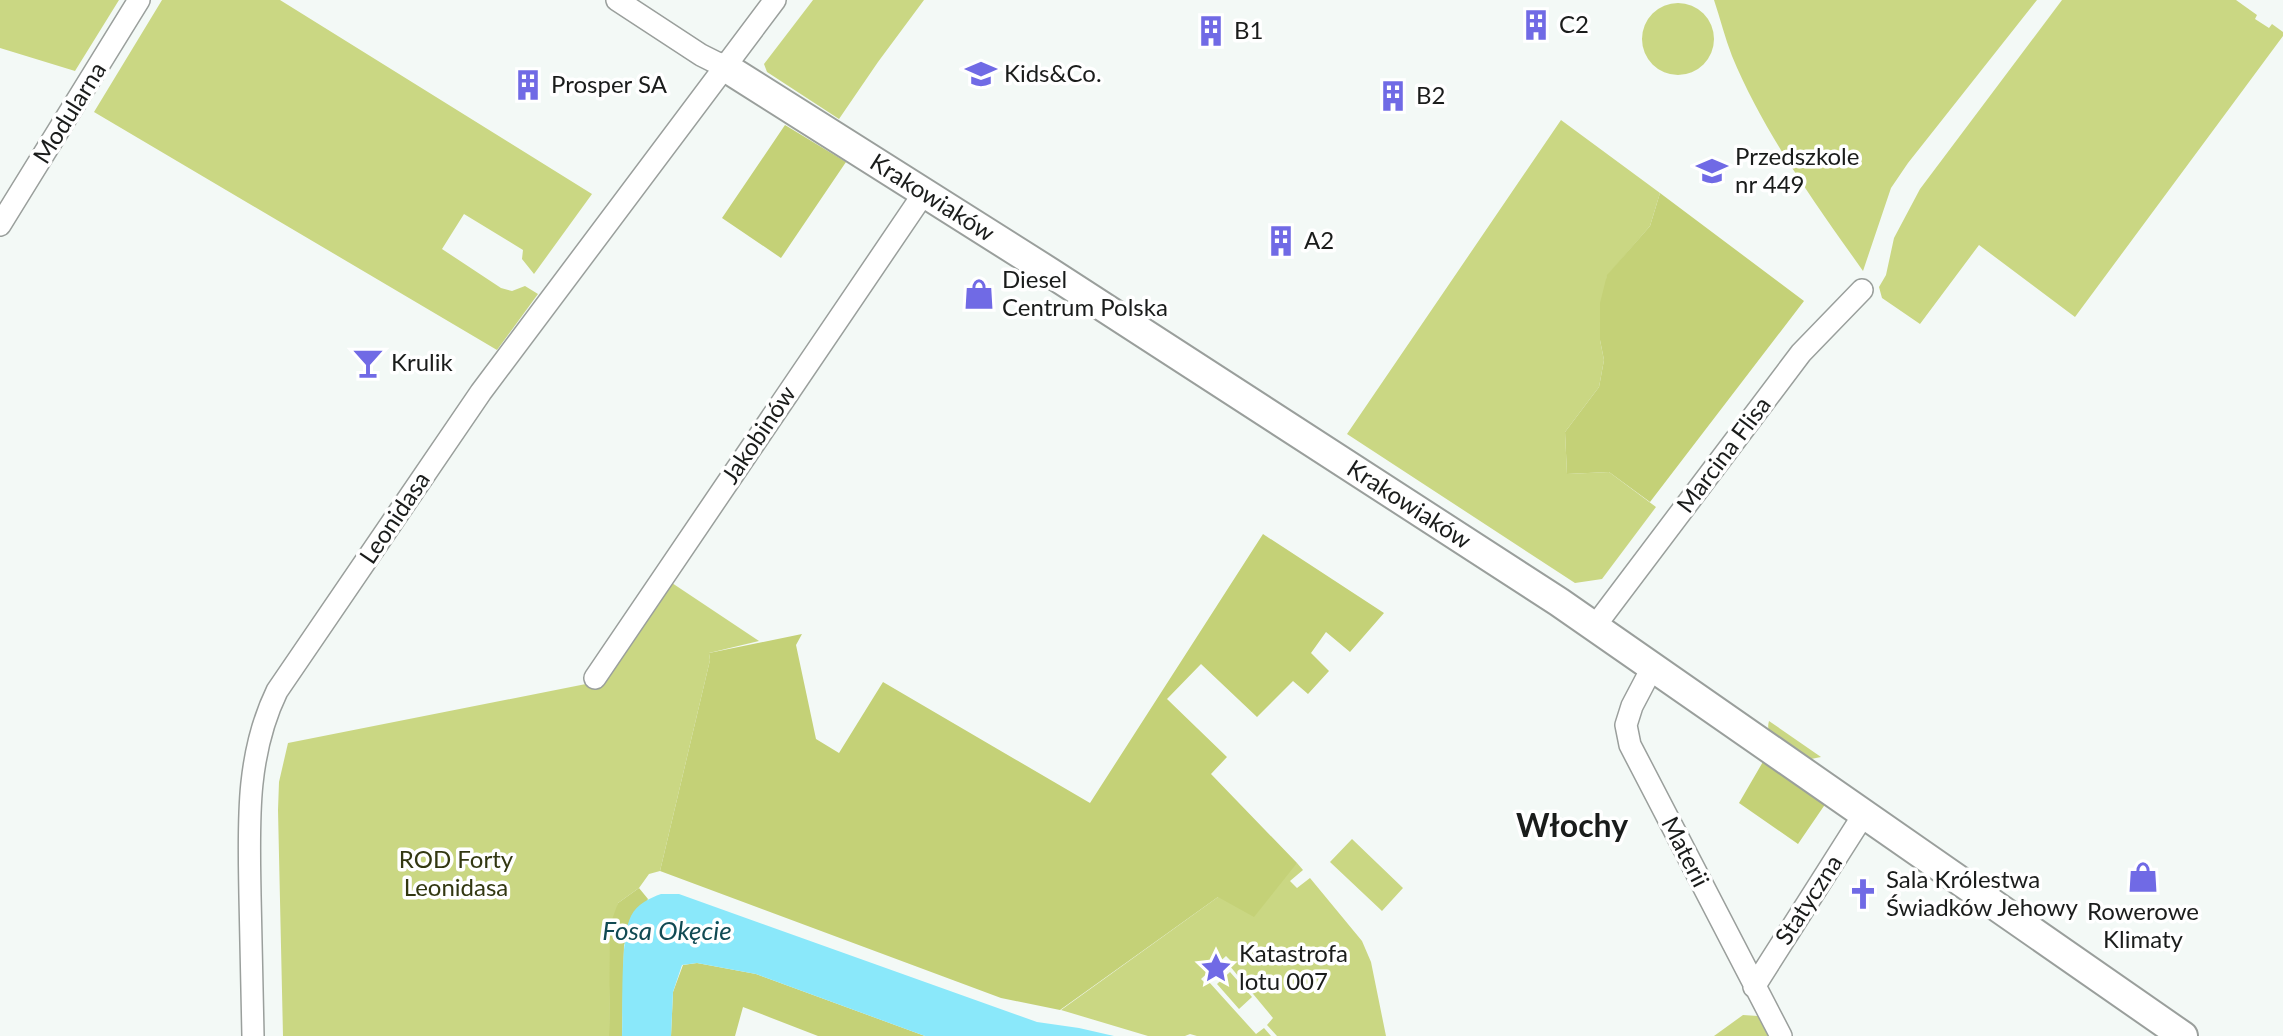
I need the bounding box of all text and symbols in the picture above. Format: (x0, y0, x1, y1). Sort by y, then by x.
building icon: C2 (1519, 8, 1553, 42)
place label: C2 (1559, 9, 1589, 38)
building icon: B1 (1194, 14, 1228, 48)
place label: B1 (1234, 15, 1263, 44)
street label: Modularna (26, 56, 111, 168)
school or university icon: Kids&Co. (964, 57, 998, 91)
place label: Kids&Co. (1004, 58, 1102, 87)
building icon: Prosper SA (511, 68, 545, 102)
place label: Prosper SA (551, 69, 668, 98)
building icon: B2 (1376, 79, 1410, 113)
place label: B2 (1416, 80, 1445, 109)
place label: Przedszkole nr 449 (1735, 141, 1859, 198)
street label: Krakowiaków (865, 146, 1001, 247)
school or university icon: Przedszkole nr 449 (1695, 154, 1729, 188)
building icon: A2 (1264, 224, 1298, 258)
place label: A2 (1304, 225, 1334, 254)
place label: Diesel Centrum Polska (1002, 264, 1168, 321)
shop icon: Diesel Centrum Polska (962, 277, 996, 311)
bar icon: Krulik (351, 346, 385, 380)
place label: Krulik (391, 347, 453, 376)
street label: Jakobinów (715, 380, 801, 489)
street label: Marcina Flisa (1670, 390, 1776, 518)
street label: Krakowiaków (1342, 453, 1477, 554)
street label: Leonidasa (352, 466, 435, 569)
district label: Włochy (1516, 805, 1628, 844)
street label: Materii (1656, 811, 1716, 891)
park label: ROD Forty Leonidasa (399, 844, 514, 901)
street label: Statyczna (1768, 849, 1847, 949)
shop icon: Rowerowe Klimaty (2126, 860, 2160, 894)
place label: Sala Królestwa Świadków Jehowy (1886, 864, 2078, 921)
church icon: Sala Królestwa Świadków Jehowy (1846, 877, 1880, 911)
place label: Rowerowe Klimaty (2087, 896, 2199, 953)
water label: Fosa Okęcie (602, 914, 732, 946)
place label: Katastrofa lotu 007 (1239, 938, 1348, 995)
place icon: Katastrofa lotu 007 (1199, 951, 1233, 985)

